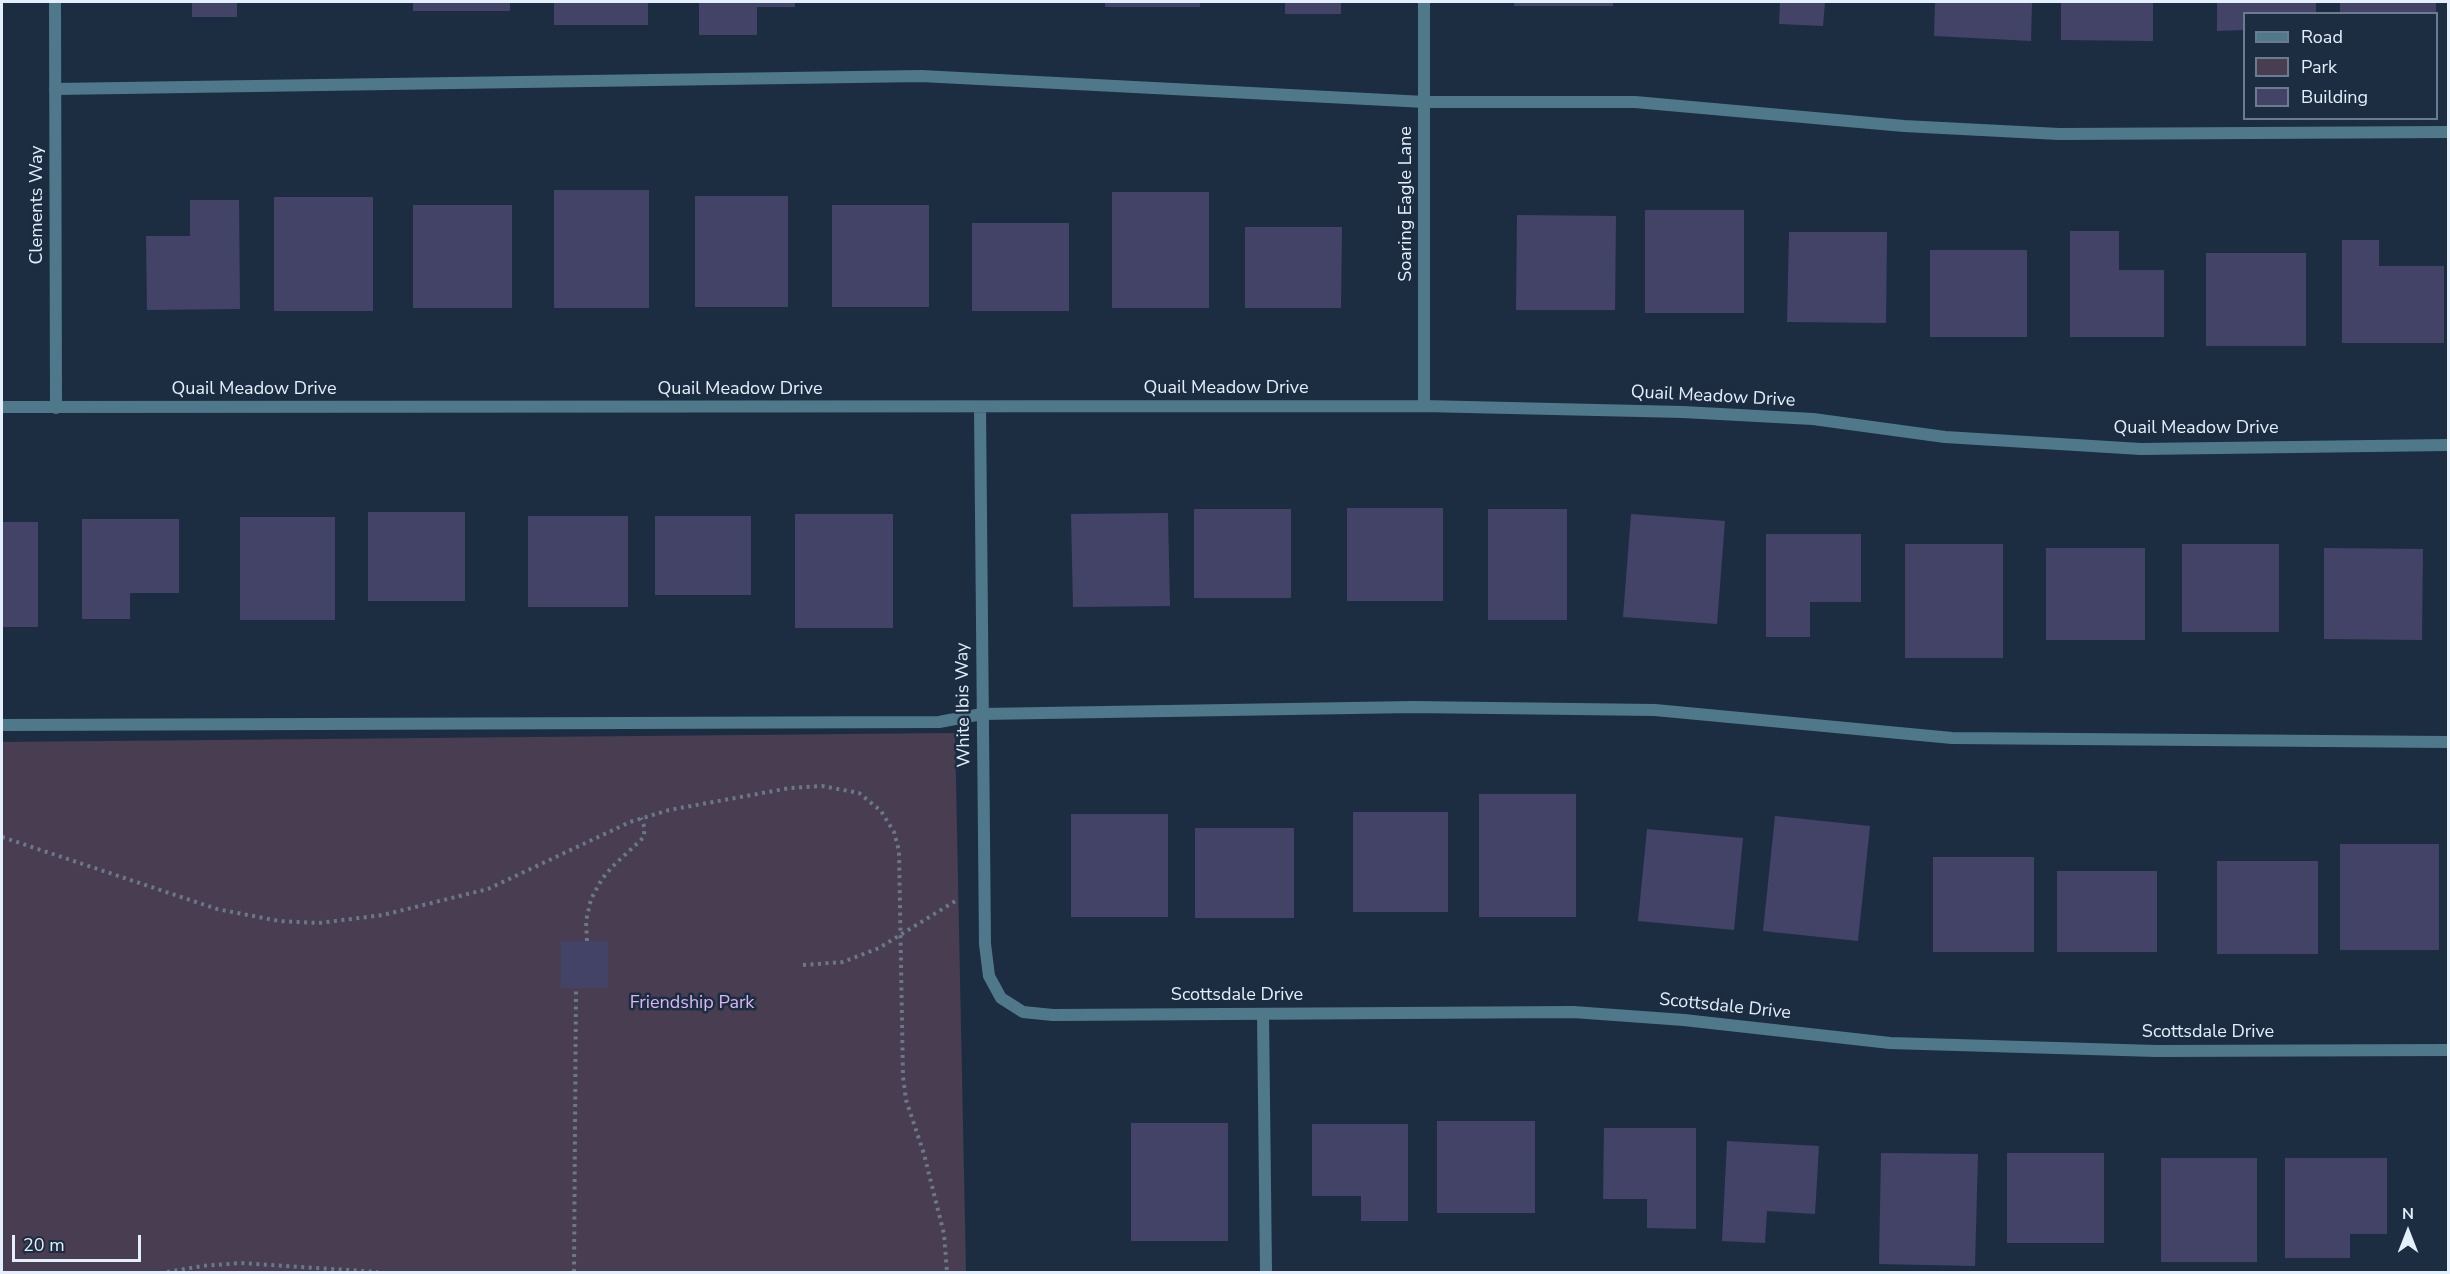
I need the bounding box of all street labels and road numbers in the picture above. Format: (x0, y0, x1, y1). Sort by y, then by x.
street label: Soaring Eagle Lane (1396, 126, 1418, 282)
street label: Clements Way (27, 145, 49, 265)
street label: Quail Meadow Drive (1144, 378, 1308, 400)
street label: Quail Meadow Drive (172, 379, 336, 401)
street label: Quail Meadow Drive (658, 379, 822, 401)
street label: Quail Meadow Drive (1630, 382, 1796, 412)
street label: Quail Meadow Drive (2114, 418, 2278, 440)
street label: White Ibis Way (952, 642, 976, 768)
street label: Scottsdale Drive (1171, 985, 1303, 1007)
street label: Scottsdale Drive (1658, 989, 1792, 1025)
street label: Scottsdale Drive (2142, 1022, 2274, 1044)

